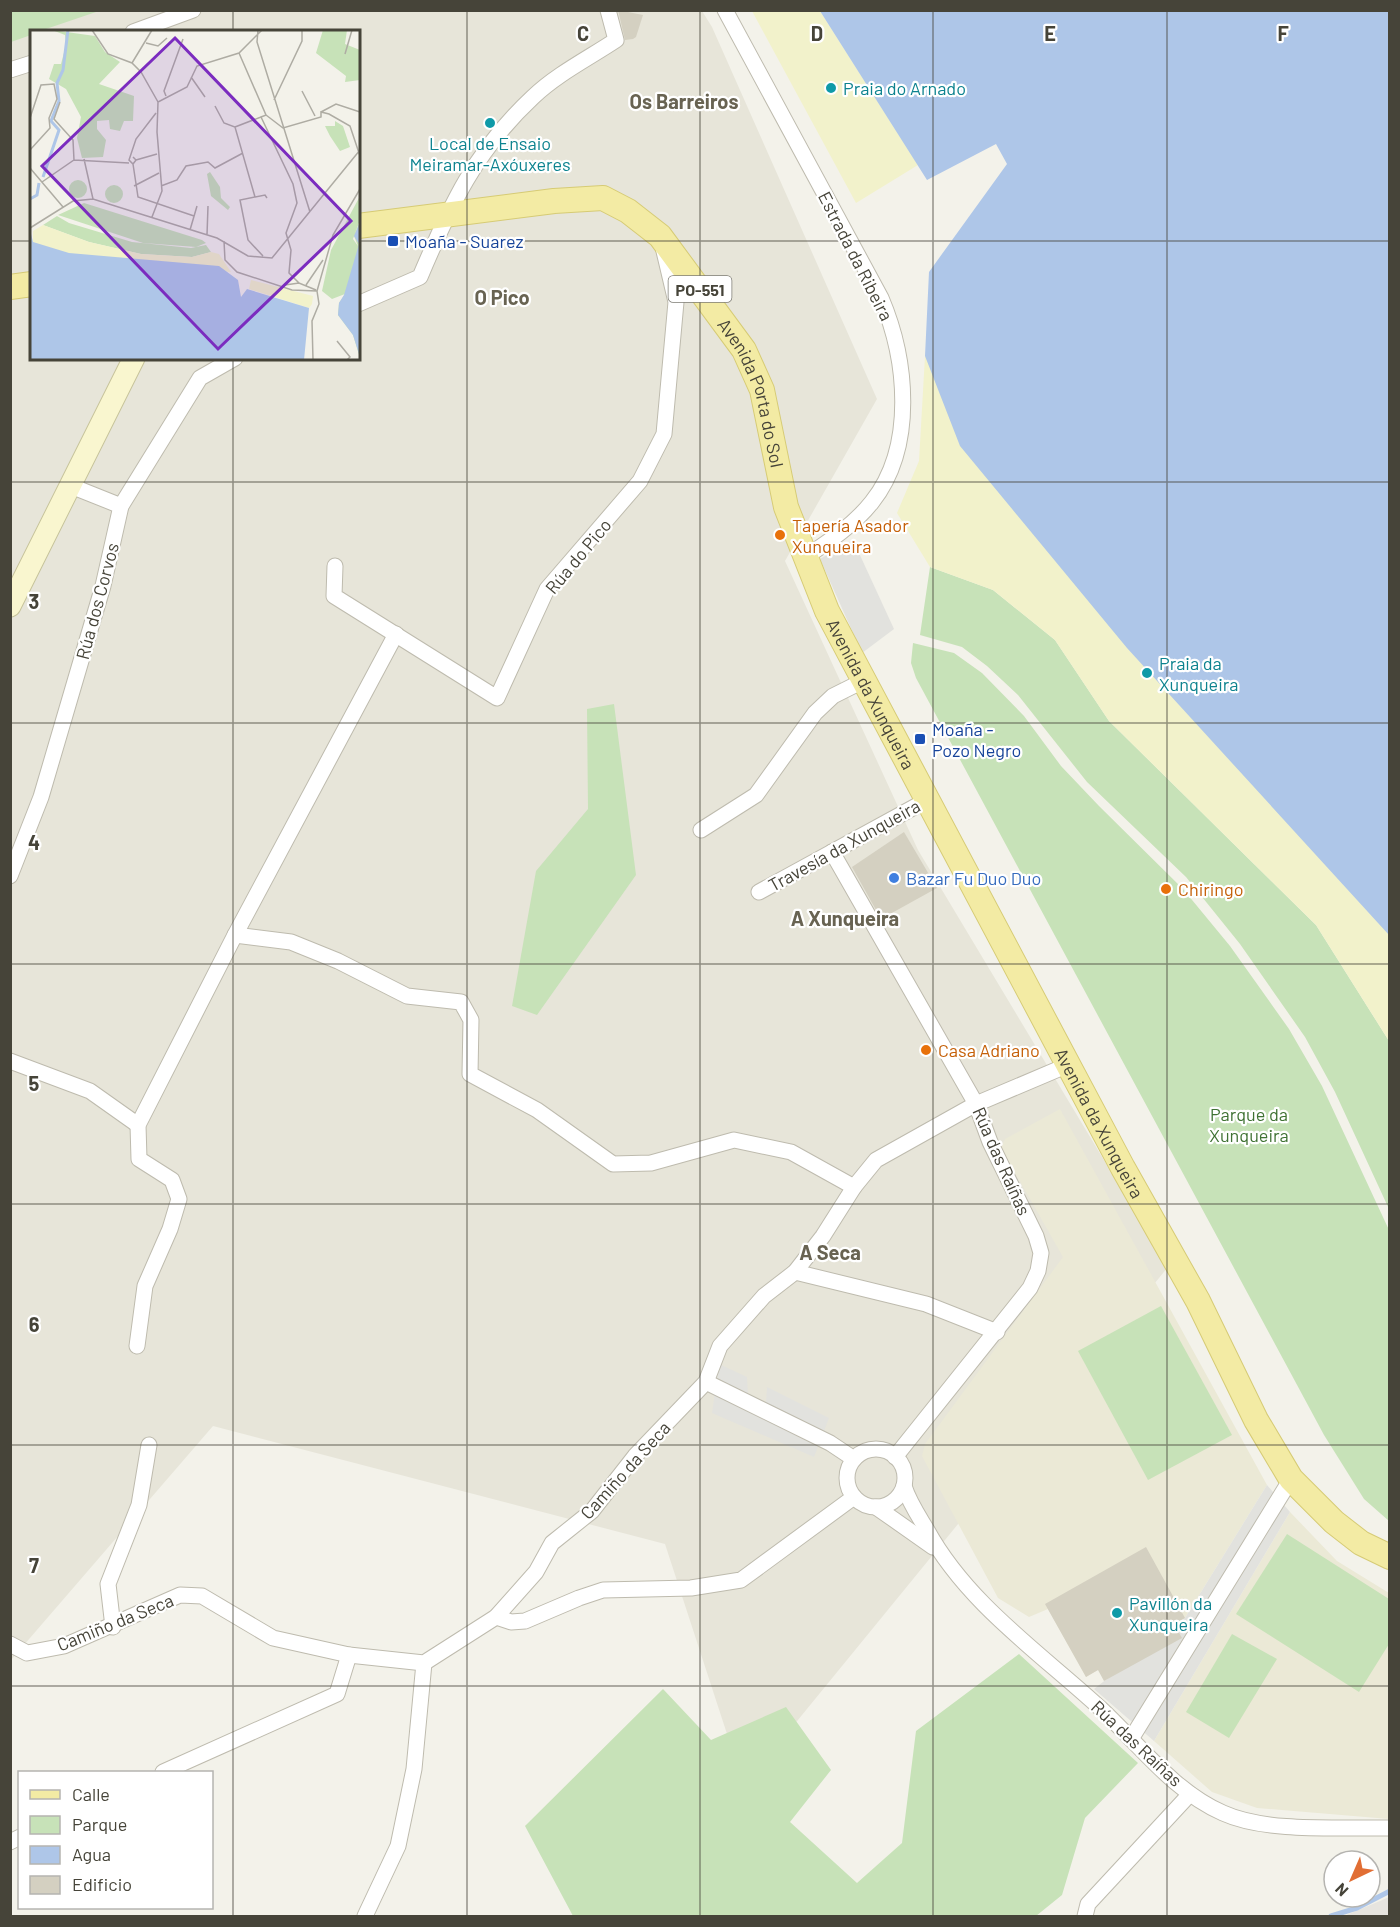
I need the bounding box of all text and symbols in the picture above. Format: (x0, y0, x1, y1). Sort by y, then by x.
text: C (577, 21, 589, 45)
text: D (811, 21, 823, 45)
text: E (1044, 21, 1056, 45)
text: F (1277, 21, 1289, 45)
inset map (30, 30, 360, 360)
place label: Praia do Arnado (843, 77, 966, 99)
marker: Praia do Arnado (824, 81, 838, 95)
district label: Os Barreiros (629, 89, 739, 113)
marker: Local de Ensaio Meiramar-Axóuxeres (483, 116, 497, 130)
place label: Local de Ensaio Meiramar-Axóuxeres (409, 132, 571, 175)
street label: Estrada da Ribeira (814, 188, 898, 324)
place label: Moaña - Suarez (405, 230, 524, 252)
marker: Moaña - Suarez (386, 234, 400, 248)
road number: PO-551 (668, 276, 732, 302)
district label: O Pico (474, 285, 530, 309)
street label: Avenida Porta do Sol (713, 314, 789, 469)
street label: Rúa do Pico (540, 514, 616, 598)
place label: Tapería Asador Xunqueira (792, 514, 909, 557)
marker: Tapería Asador Xunqueira (773, 528, 787, 542)
street label: Rúa dos Corvos (71, 540, 123, 662)
text: 3 (29, 589, 39, 613)
street label: Avenida da Xunqueira (822, 615, 920, 773)
place label: Praia da Xunqueira (1159, 652, 1238, 695)
marker: Praia da Xunqueira (1140, 666, 1154, 680)
place label: Moaña - Pozo Negro (932, 718, 1021, 761)
marker: Moaña - Pozo Negro (913, 732, 927, 746)
street label: Travesía da Xunqueira (764, 794, 924, 896)
text: 4 (28, 830, 40, 854)
place label: Bazar Fu Duo Duo (906, 867, 1041, 889)
marker: Bazar Fu Duo Duo (887, 871, 901, 885)
place label: Chiringo (1178, 878, 1244, 900)
marker: Chiringo (1159, 882, 1173, 896)
district label: A Xunqueira (791, 906, 899, 930)
place label: Casa Adriano (938, 1039, 1040, 1061)
marker: Casa Adriano (919, 1043, 933, 1057)
street label: Avenida da Xunqueira (1050, 1044, 1149, 1202)
text: 5 (29, 1071, 40, 1095)
street label: Rúa das Raíñas (968, 1103, 1036, 1219)
park label: Parque da Xunqueira (1209, 1103, 1289, 1146)
district label: A Seca (799, 1240, 861, 1264)
text: 6 (29, 1312, 40, 1336)
street label: Camiño da Seca (575, 1417, 675, 1523)
text: 7 (29, 1553, 39, 1577)
street label: Camiño da Seca (53, 1589, 177, 1655)
place label: Pavillón da Xunqueira (1129, 1592, 1212, 1635)
marker: Pavillón da Xunqueira (1110, 1606, 1124, 1620)
street label: Rúa das Raíñas (1087, 1695, 1187, 1791)
legend (18, 1771, 213, 1909)
text: Calle (72, 1783, 110, 1805)
text: Parque (72, 1813, 127, 1835)
text: Agua (72, 1843, 111, 1865)
north arrow (1322, 1849, 1382, 1909)
text: Edificio (72, 1873, 132, 1895)
text: N (1331, 1880, 1352, 1901)

